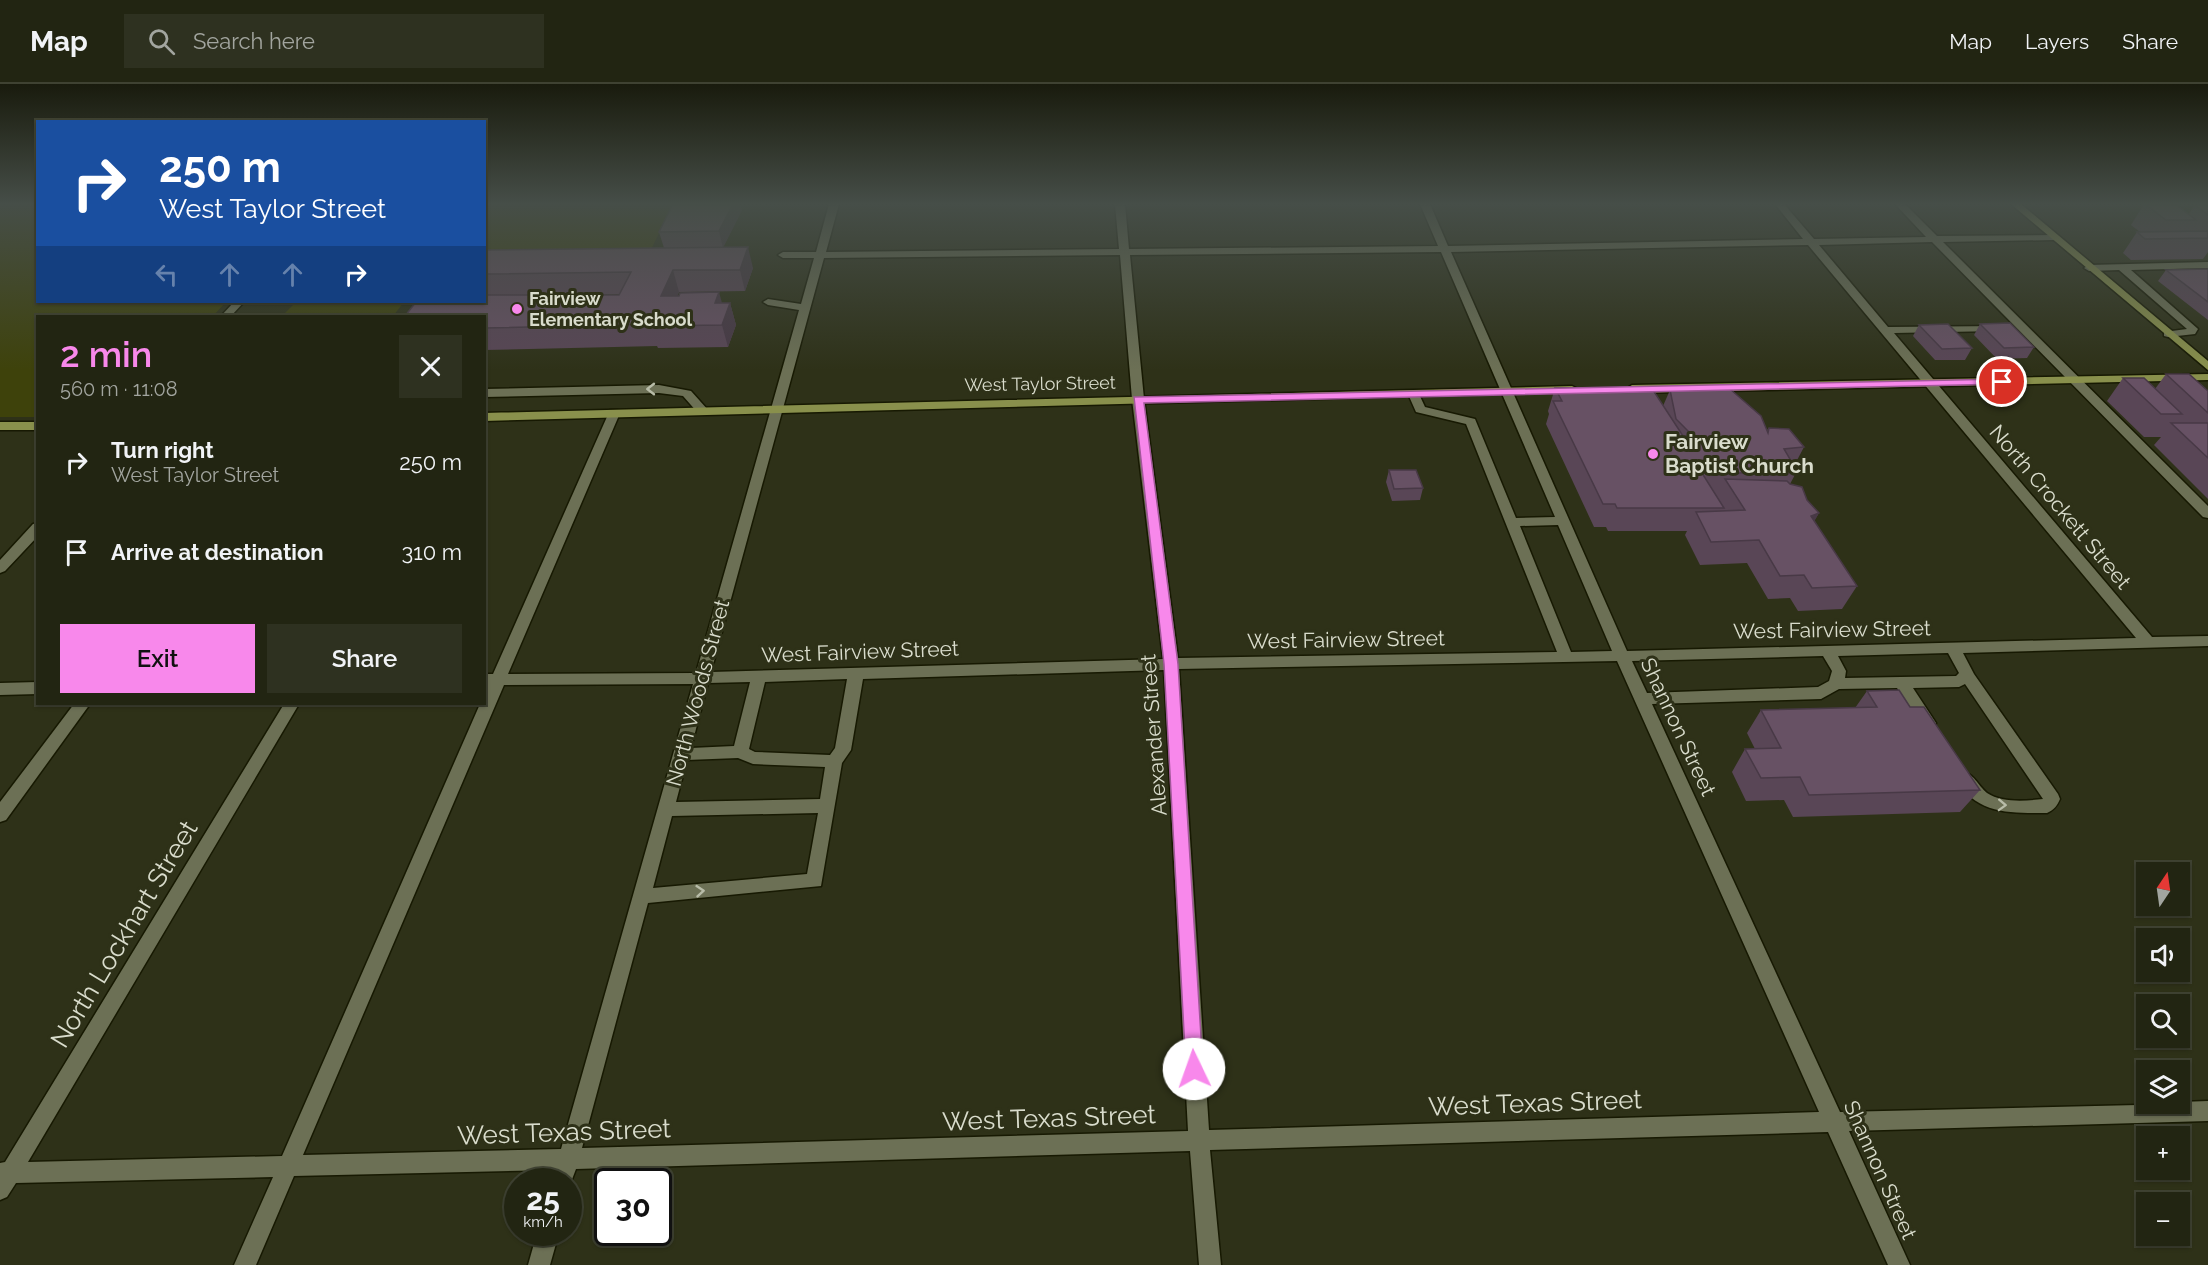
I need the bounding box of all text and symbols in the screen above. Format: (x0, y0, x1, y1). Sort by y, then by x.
search box (124, 14, 544, 68)
text: Map (30, 25, 88, 58)
icon: search (145, 25, 178, 58)
text: Search here (193, 28, 315, 54)
text: Map (1949, 29, 1992, 54)
text: Layers (2025, 29, 2089, 54)
text: Share (2122, 29, 2178, 54)
text: 250 m (159, 143, 281, 192)
icon: right (60, 144, 138, 222)
text: West Taylor Street (159, 193, 386, 224)
icon: left (150, 258, 183, 291)
icon: ahead (213, 258, 246, 291)
icon: ahead (276, 258, 309, 291)
icon: right (339, 258, 372, 291)
place label: Fairview Elementary School (529, 288, 693, 330)
marker: Fairview Elementary School (510, 302, 524, 316)
text: 2 min (60, 333, 152, 375)
button: close (399, 335, 462, 398)
pin (1976, 356, 2027, 407)
icon: arrive (1985, 365, 2018, 398)
street label: West Taylor Street (964, 372, 1116, 395)
text: 560 m · 11:08 (60, 377, 178, 401)
one-way arrow (647, 383, 656, 395)
street label: North Crockett Street (1984, 420, 2136, 594)
place label: Fairview Baptist Church (1665, 429, 1814, 478)
text: Turn right (111, 437, 214, 463)
icon: right (60, 446, 93, 479)
marker: Fairview Baptist Church (1646, 447, 1660, 461)
text: 250 m (399, 449, 462, 475)
text: West Taylor Street (111, 463, 279, 487)
icon: arrive (60, 536, 93, 569)
text: Arrive at destination (111, 539, 324, 565)
text: 310 m (402, 539, 462, 565)
street label: North Woods Street (661, 597, 734, 789)
street label: West Fairview Street (1733, 615, 1931, 644)
button: Exit (60, 624, 255, 693)
button: Share (267, 624, 462, 693)
street label: West Fairview Street (1247, 625, 1445, 654)
street label: West Fairview Street (761, 636, 959, 667)
street label: Alexander Street (1135, 653, 1172, 817)
street label: Shannon Street (1636, 654, 1721, 800)
one-way arrow (1997, 798, 2006, 811)
street label: North Lockhart Street (44, 815, 204, 1053)
north arrow (2136, 862, 2190, 916)
map controls (2136, 862, 2190, 1246)
one-way arrow (696, 885, 705, 898)
button: sound (2136, 928, 2190, 982)
button: search (2136, 994, 2190, 1048)
position arrow (1162, 1037, 1226, 1101)
button: layers (2136, 1060, 2190, 1114)
street label: West Texas Street (1428, 1084, 1643, 1122)
street label: Shannon Street (1839, 1097, 1922, 1243)
street label: West Texas Street (942, 1099, 1157, 1137)
street label: West Texas Street (457, 1113, 672, 1151)
button: + (2136, 1126, 2190, 1180)
speed limit sign: 30 (594, 1168, 672, 1246)
text: 25 (526, 1182, 560, 1217)
button: − (2136, 1192, 2190, 1246)
text: km/h (523, 1213, 563, 1231)

